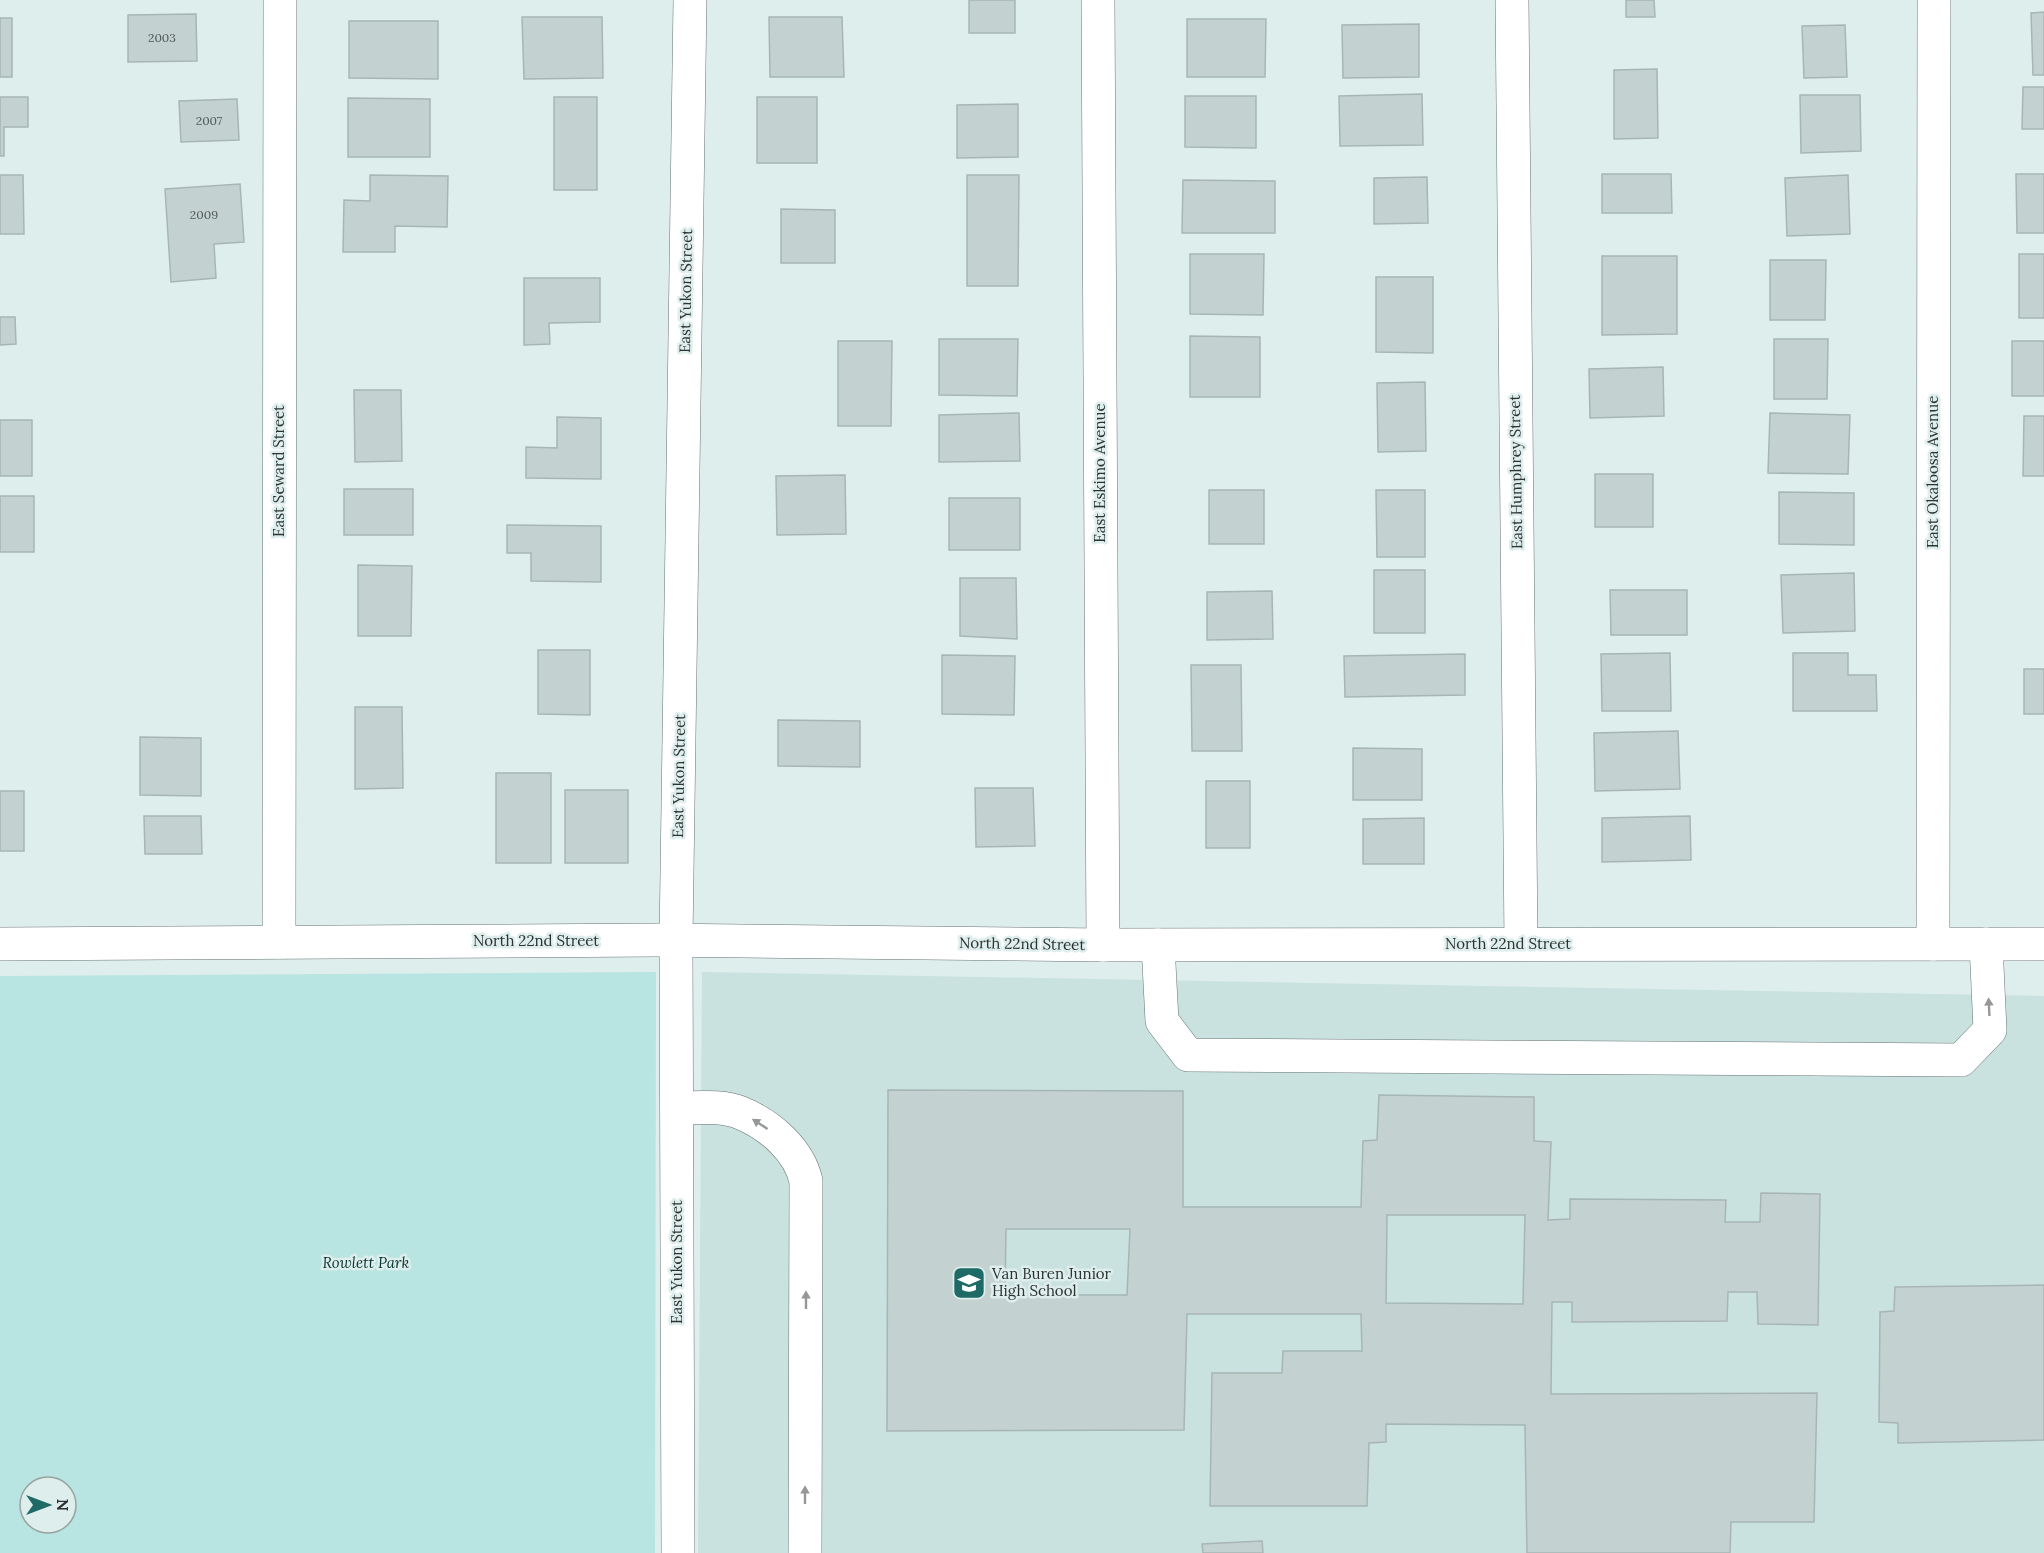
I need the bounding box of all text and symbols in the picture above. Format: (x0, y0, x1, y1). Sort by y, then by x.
house number: 2003 (148, 30, 176, 45)
house number: 2007 (196, 113, 223, 128)
house number: 2009 (190, 207, 218, 222)
street label: East Yukon Street (675, 229, 696, 353)
street label: East Humphrey Street (1505, 395, 1526, 549)
street label: East Okaloosa Avenue (1923, 396, 1942, 548)
street label: East Eskimo Avenue (1090, 403, 1109, 543)
street label: East Seward Street (269, 405, 288, 537)
street label: East Yukon Street (668, 714, 689, 838)
street label: North 22nd Street (473, 931, 599, 950)
street label: North 22nd Street (959, 933, 1085, 954)
street label: North 22nd Street (1445, 934, 1571, 953)
one-way arrow (1985, 998, 1994, 1017)
one-way arrow (752, 1118, 768, 1130)
street label: East Yukon Street (667, 1200, 686, 1324)
park label: Rowlett Park (323, 1253, 410, 1272)
place label: Van Buren Junior High School (991, 1264, 1112, 1300)
school or university icon: Van Buren Junior High School (951, 1265, 987, 1301)
one-way arrow (801, 1290, 811, 1309)
north arrow (18, 1475, 78, 1535)
one-way arrow (800, 1485, 810, 1504)
text: N (53, 1499, 73, 1511)

